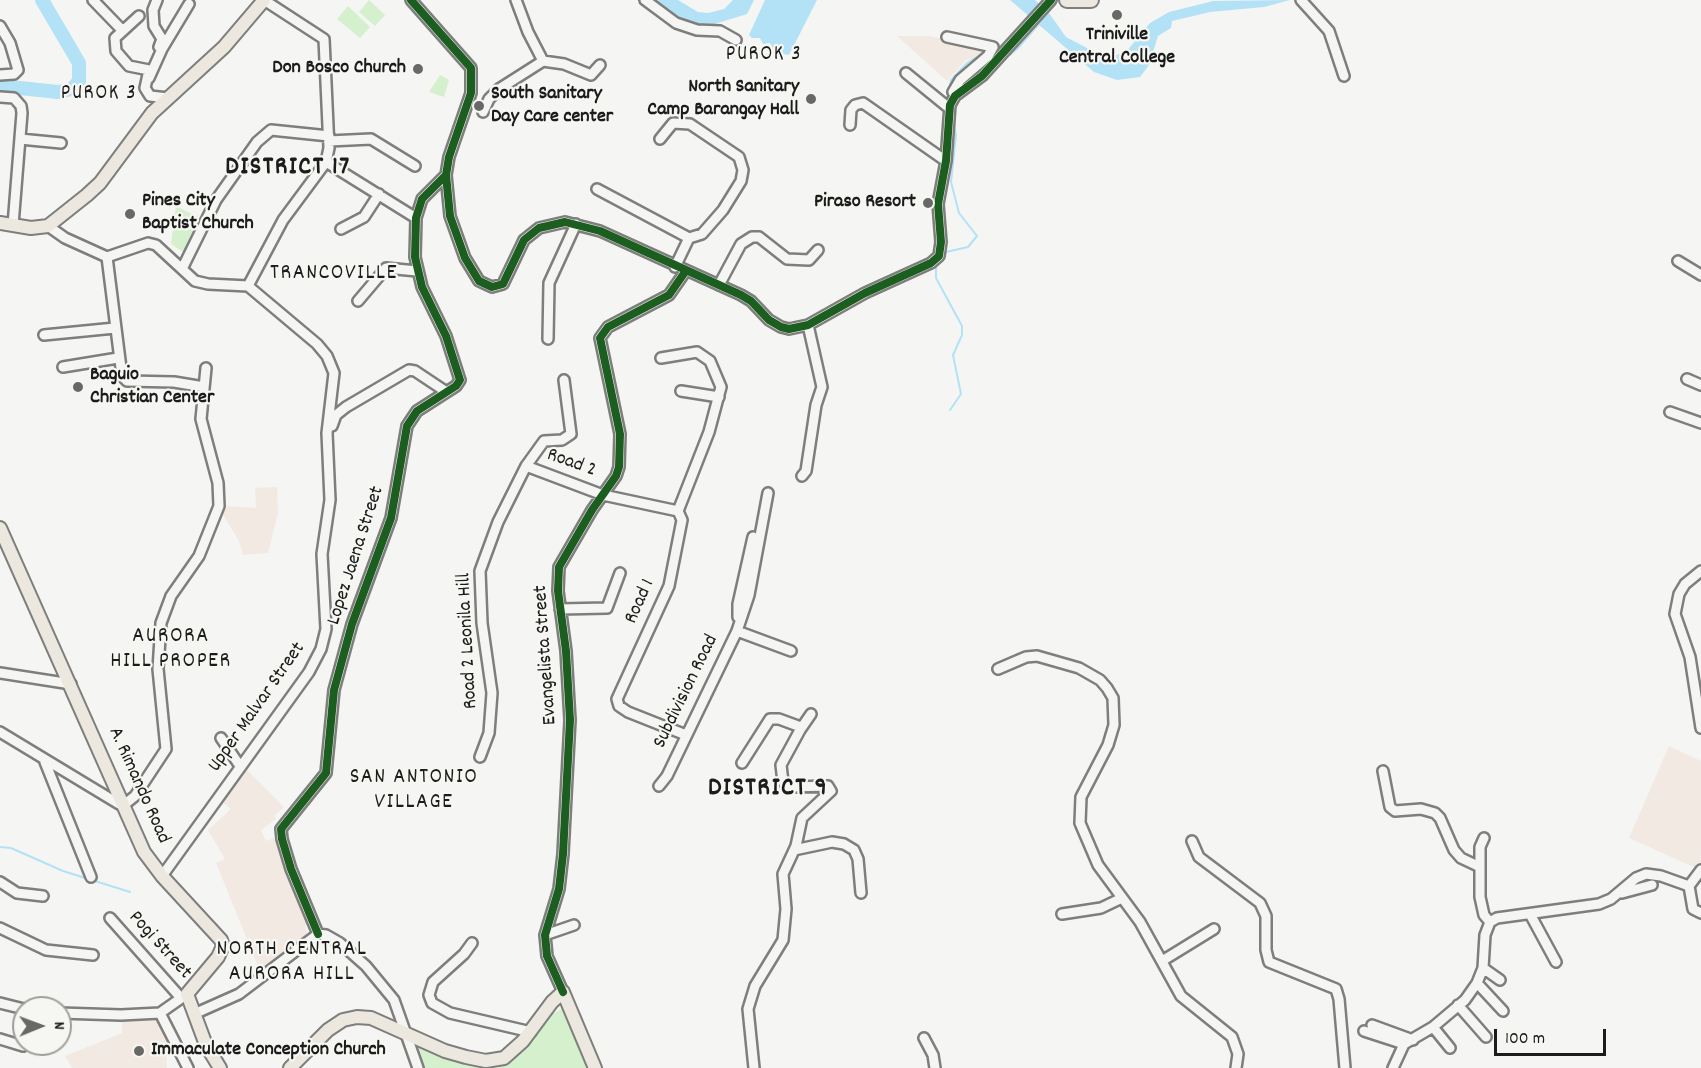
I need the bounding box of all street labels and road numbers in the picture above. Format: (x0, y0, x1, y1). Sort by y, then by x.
street label: Road 2 (543, 444, 599, 484)
street label: Lopez Jaena Street (323, 484, 391, 628)
street label: Road 2 Leonila Hill (453, 572, 485, 710)
street label: Road 1 (621, 576, 661, 628)
street label: Evangelista Street (530, 584, 564, 726)
street label: Subdivision Road (649, 631, 725, 753)
street label: Upper Malvar Street (204, 638, 312, 778)
street label: A. Rimando Road (102, 724, 174, 848)
street label: Pogi Street (122, 907, 196, 985)

